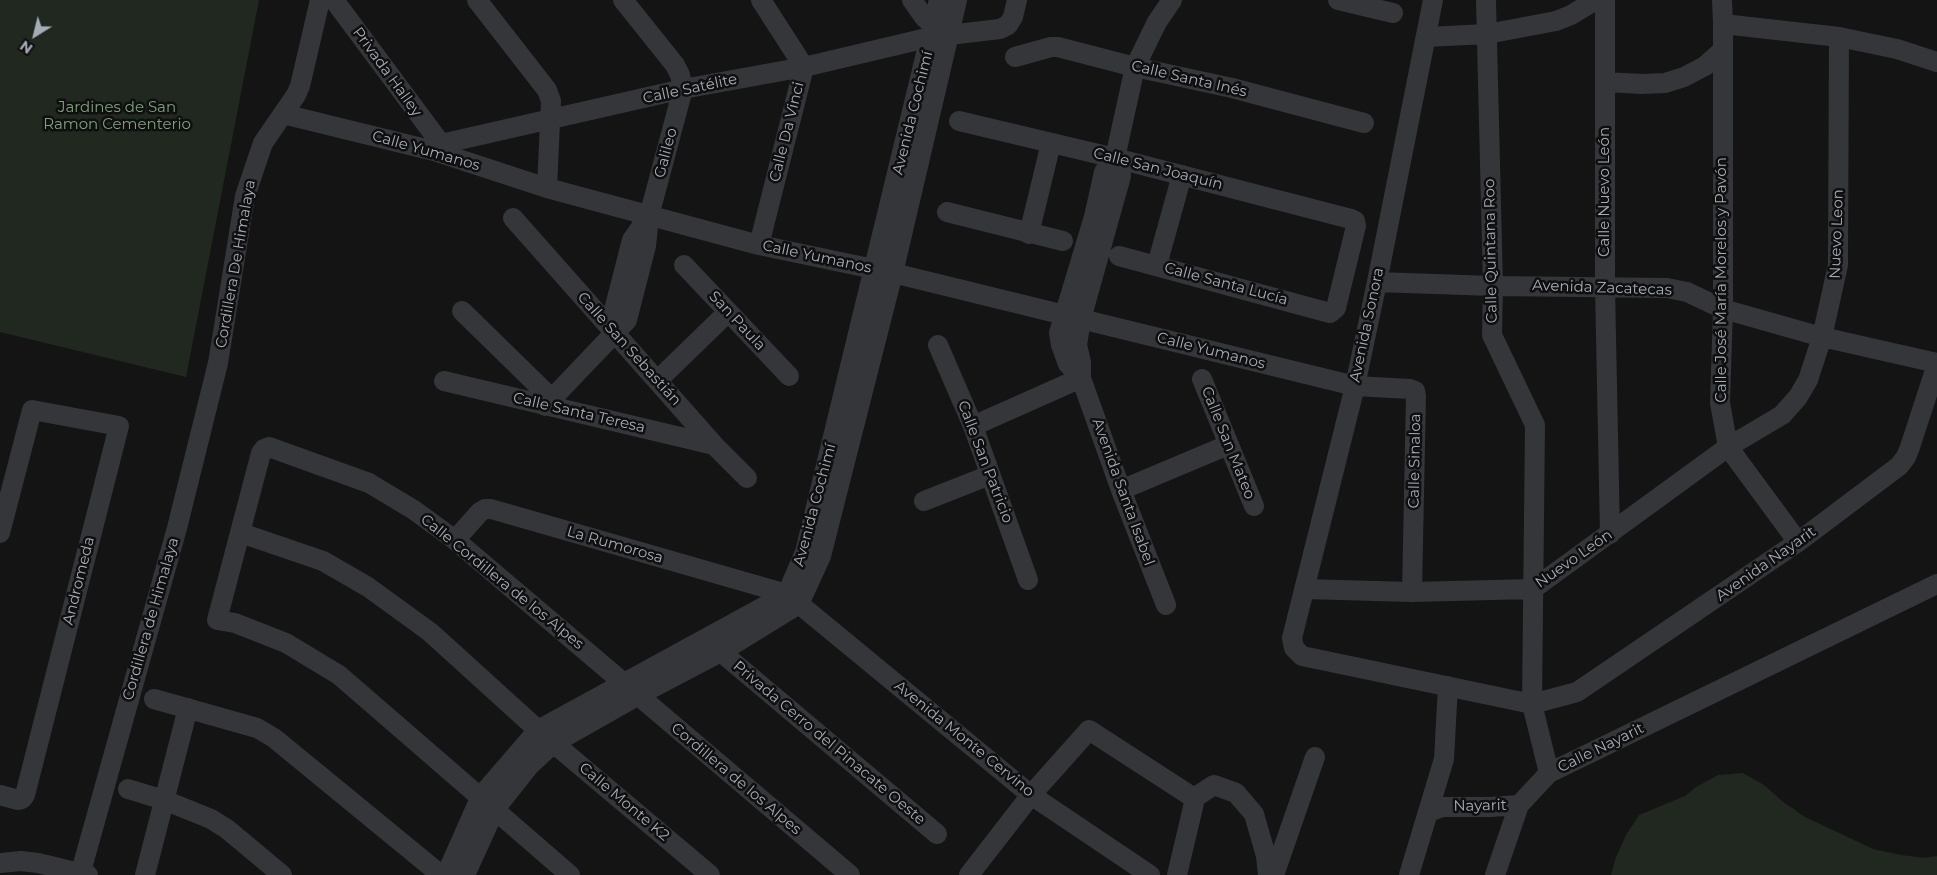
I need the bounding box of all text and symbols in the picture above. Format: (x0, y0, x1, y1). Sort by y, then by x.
north arrow (10, 10, 60, 60)
street label: Privada Halley (349, 24, 425, 120)
text: N (16, 37, 36, 58)
street label: Avenida Cochimí (889, 49, 937, 177)
street label: Calle Santa Inés (1129, 57, 1249, 101)
street label: Calle Satélite (641, 70, 739, 108)
street label: Calle Da Vinci (766, 80, 808, 184)
park label: Jardines de San Ramon Cementerio (43, 99, 191, 134)
street label: Galileo (651, 126, 681, 180)
street label: Calle Yumanos (370, 127, 482, 175)
street label: Calle Nuevo León (1596, 127, 1614, 257)
street label: Calle San Joaquín (1091, 144, 1225, 194)
street label: Calle José María Morelos y Pavón (1713, 157, 1731, 403)
street label: Cordillera De Himalaya (212, 178, 260, 350)
street label: Calle Quintana Roo (1481, 179, 1501, 323)
street label: Nuevo Leon (1826, 189, 1848, 279)
street label: Calle Yumanos (761, 237, 873, 277)
street label: Calle Santa Lucía (1162, 259, 1290, 309)
street label: Avenida Sonora (1346, 266, 1388, 384)
street label: Avenida Zacatecas (1532, 277, 1672, 299)
street label: San Paula (705, 288, 769, 354)
street label: Calle San Sebastián (573, 289, 685, 409)
street label: Calle Yumanos (1155, 329, 1267, 373)
street label: Calle San Mateo (1197, 384, 1259, 502)
street label: Calle Santa Teresa (511, 389, 647, 437)
street label: Calle San Patricio (953, 398, 1017, 526)
street label: Calle Sinaloa (1405, 413, 1425, 509)
street label: Avenida Santa Isabel (1088, 416, 1158, 568)
street label: Avenida Cochimí (790, 442, 840, 568)
street label: Calle Cordillera de los Alpes (417, 511, 587, 653)
street label: La Rumorosa (565, 523, 665, 567)
street label: Avenida Nayarit (1713, 523, 1819, 605)
street label: Nuevo León (1532, 526, 1616, 592)
street label: Andromeda (59, 535, 99, 627)
street label: Cordillera de Himalaya (119, 536, 183, 702)
street label: Privada Cerro del Pinacate Oeste (729, 657, 929, 829)
street label: Avenida Monte Cervino (891, 677, 1037, 801)
street label: Cordillera de los Alpes (667, 719, 805, 839)
street label: Calle Nayarit (1555, 719, 1647, 777)
street label: Calle Monte K2 (575, 759, 673, 845)
street label: Nayarit (1453, 797, 1507, 815)

